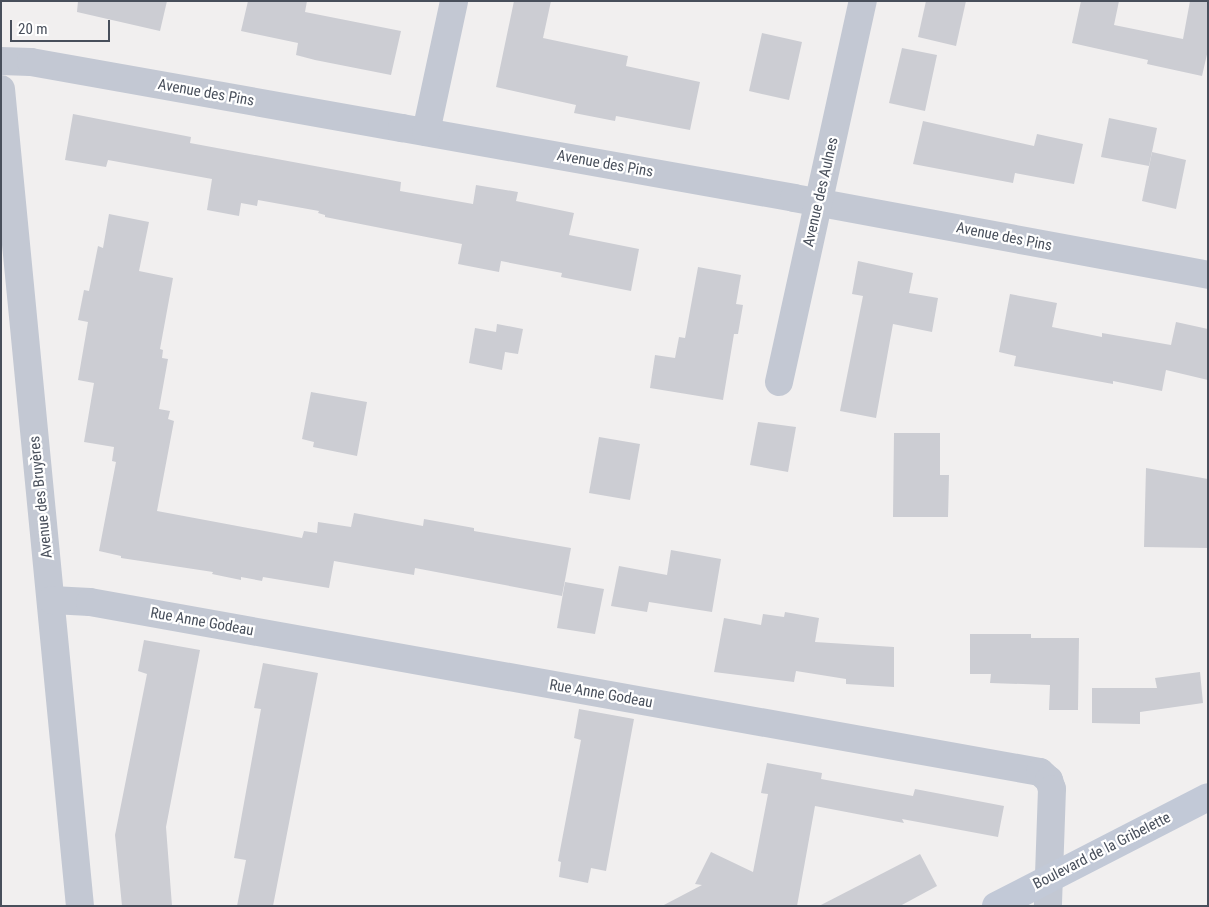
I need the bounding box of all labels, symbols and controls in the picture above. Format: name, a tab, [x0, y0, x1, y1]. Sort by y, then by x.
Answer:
scale bar	[12, 10, 112, 42]
text: 20 m	[18, 20, 48, 38]
street label: Avenue des Pins	[157, 76, 255, 110]
street label: Avenue des Aulnes	[800, 136, 842, 248]
street label: Avenue des Pins	[556, 147, 654, 181]
street label: Avenue des Pins	[955, 219, 1053, 255]
street label: Avenue des Bruyères	[26, 435, 56, 559]
street label: Rue Anne Godeau	[149, 604, 255, 640]
street label: Rue Anne Godeau	[548, 676, 654, 712]
street label: Boulevard de la Gribelette	[1030, 809, 1174, 893]

